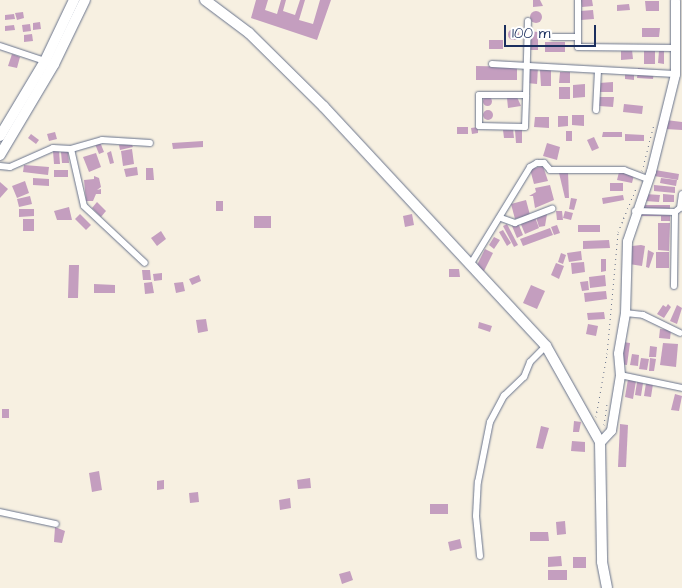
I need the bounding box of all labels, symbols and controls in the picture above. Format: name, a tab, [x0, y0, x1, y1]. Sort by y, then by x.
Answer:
scale bar	[507, 15, 600, 47]
text: 100 m	[512, 23, 551, 44]

